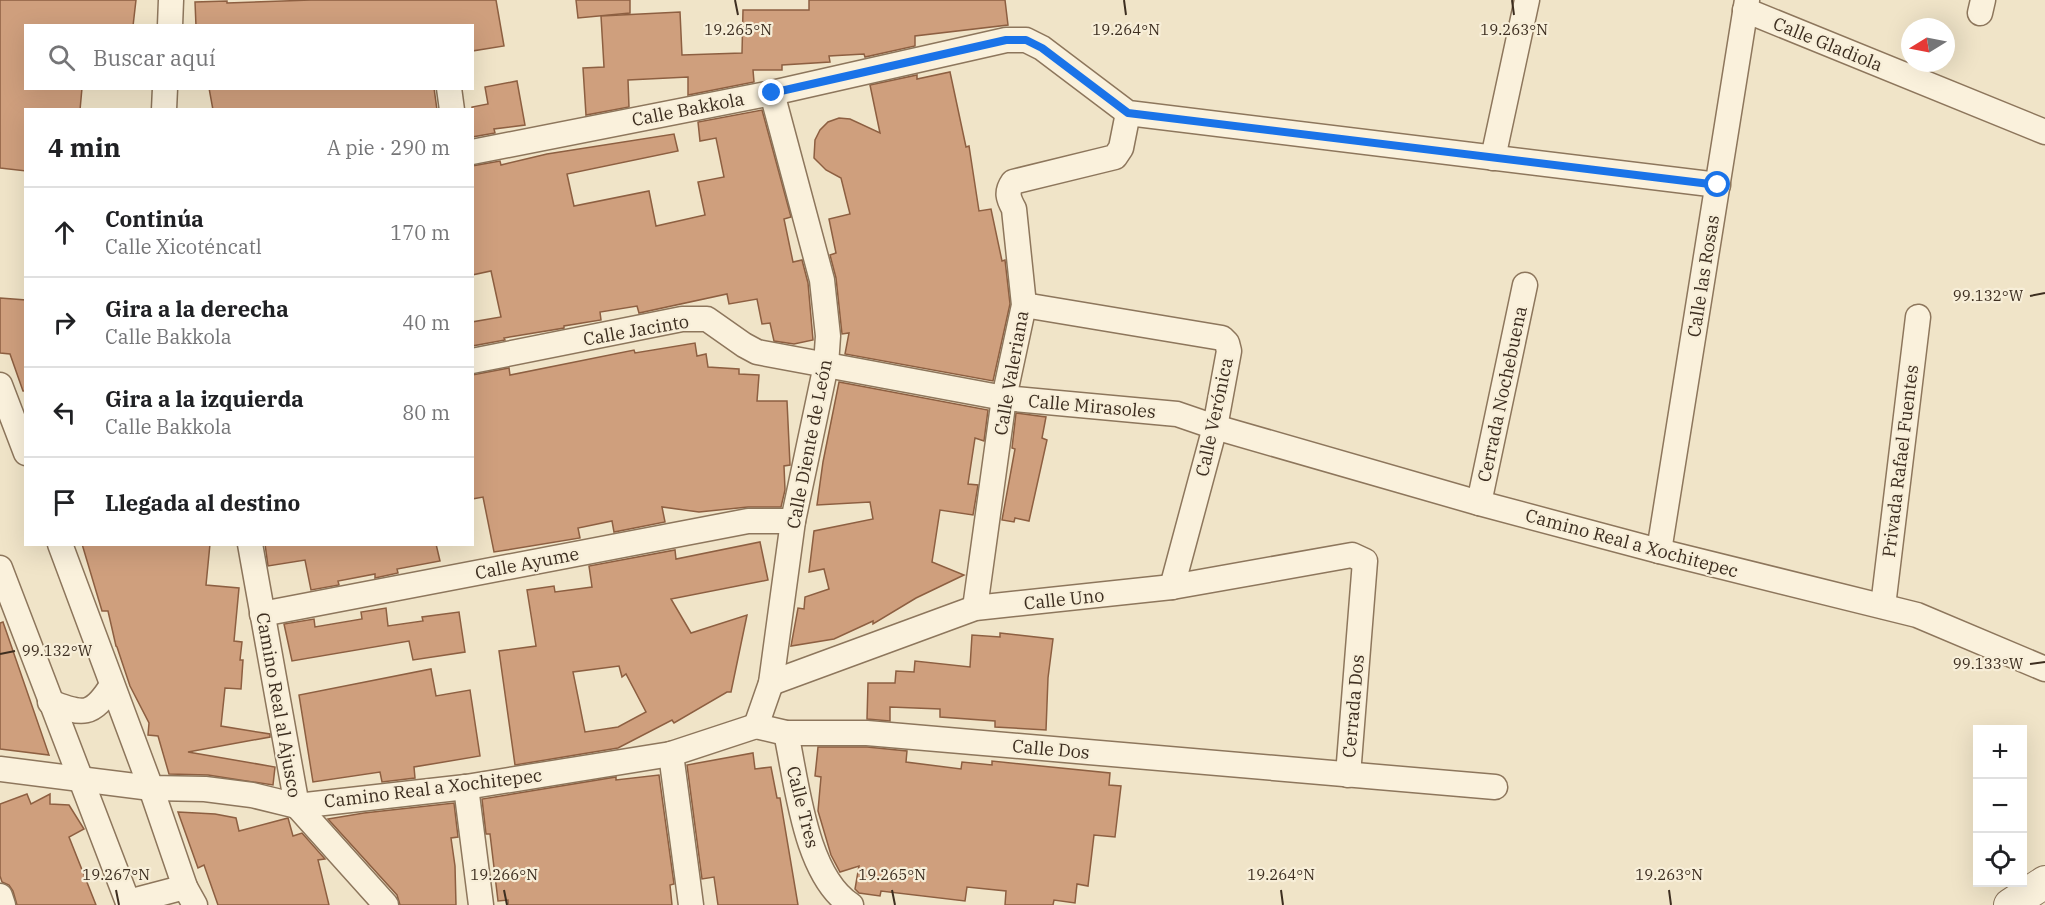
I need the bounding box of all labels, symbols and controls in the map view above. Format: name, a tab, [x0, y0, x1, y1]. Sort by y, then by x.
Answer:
street label: Calle Gladiola	[1770, 12, 1886, 76]
north arrow	[1901, 18, 1955, 72]
text: 19.265°N	[704, 20, 772, 39]
text: 19.264°N	[1092, 20, 1160, 39]
text: 19.263°N	[1480, 20, 1548, 39]
search box	[24, 24, 474, 90]
icon: search	[45, 41, 78, 74]
text: Buscar aquí	[93, 43, 216, 72]
route end	[758, 79, 784, 105]
street label: Calle Bakkola	[630, 87, 746, 131]
text: 4 min	[48, 130, 121, 164]
text: A pie · 290 m	[327, 134, 450, 161]
route start	[1704, 171, 1730, 197]
text: Continúa	[105, 204, 204, 233]
street label: Calle las Rosas	[1682, 213, 1724, 339]
icon: ahead	[48, 216, 81, 249]
text: 170 m	[390, 219, 450, 246]
text: Calle Xicoténcatl	[105, 233, 262, 260]
text: 99.132°W	[1953, 286, 2024, 305]
text: Gira a la derecha	[105, 294, 289, 323]
street label: Cerrada Nochebuena	[1472, 304, 1532, 484]
icon: right	[48, 306, 81, 339]
text: 40 m	[402, 309, 450, 336]
street label: Calle Jacinto	[581, 309, 691, 351]
street label: Calle Valeriana	[989, 309, 1033, 437]
text: Calle Bakkola	[105, 323, 232, 350]
street label: Calle Verónica	[1190, 355, 1238, 479]
street label: Calle Diente de León	[781, 357, 837, 531]
street label: Privada Rafael Fuentes	[1877, 363, 1923, 559]
text: Gira a la izquierda	[105, 384, 304, 413]
street label: Calle Mirasoles	[1027, 389, 1157, 423]
icon: left	[48, 396, 81, 429]
text: 80 m	[402, 399, 450, 426]
text: Calle Bakkola	[105, 413, 232, 440]
icon: arrive	[48, 486, 81, 519]
text: Llegada al destino	[105, 488, 300, 517]
street label: Camino Real a Xochitepec	[1523, 503, 1741, 583]
street label: Calle Ayume	[473, 542, 581, 584]
street label: Calle Uno	[1023, 583, 1105, 615]
street label: Camino Real al Ajusco	[251, 611, 307, 799]
text: 99.132°W	[22, 641, 93, 660]
street label: Cerrada Dos	[1337, 653, 1369, 759]
text: 99.133°W	[1953, 654, 2024, 673]
map controls	[1973, 725, 2027, 887]
button: +	[1973, 725, 2027, 779]
street label: Calle Dos	[1011, 734, 1091, 764]
street label: Camino Real a Xochitepec	[323, 763, 543, 813]
street label: Calle Tres	[782, 764, 824, 850]
button: −	[1973, 779, 2027, 833]
button: locate	[1973, 833, 2027, 887]
text: 19.267°N	[82, 865, 150, 884]
text: 19.266°N	[470, 865, 538, 884]
text: 19.265°N	[858, 865, 926, 884]
text: 19.264°N	[1247, 865, 1315, 884]
text: 19.263°N	[1635, 865, 1703, 884]

